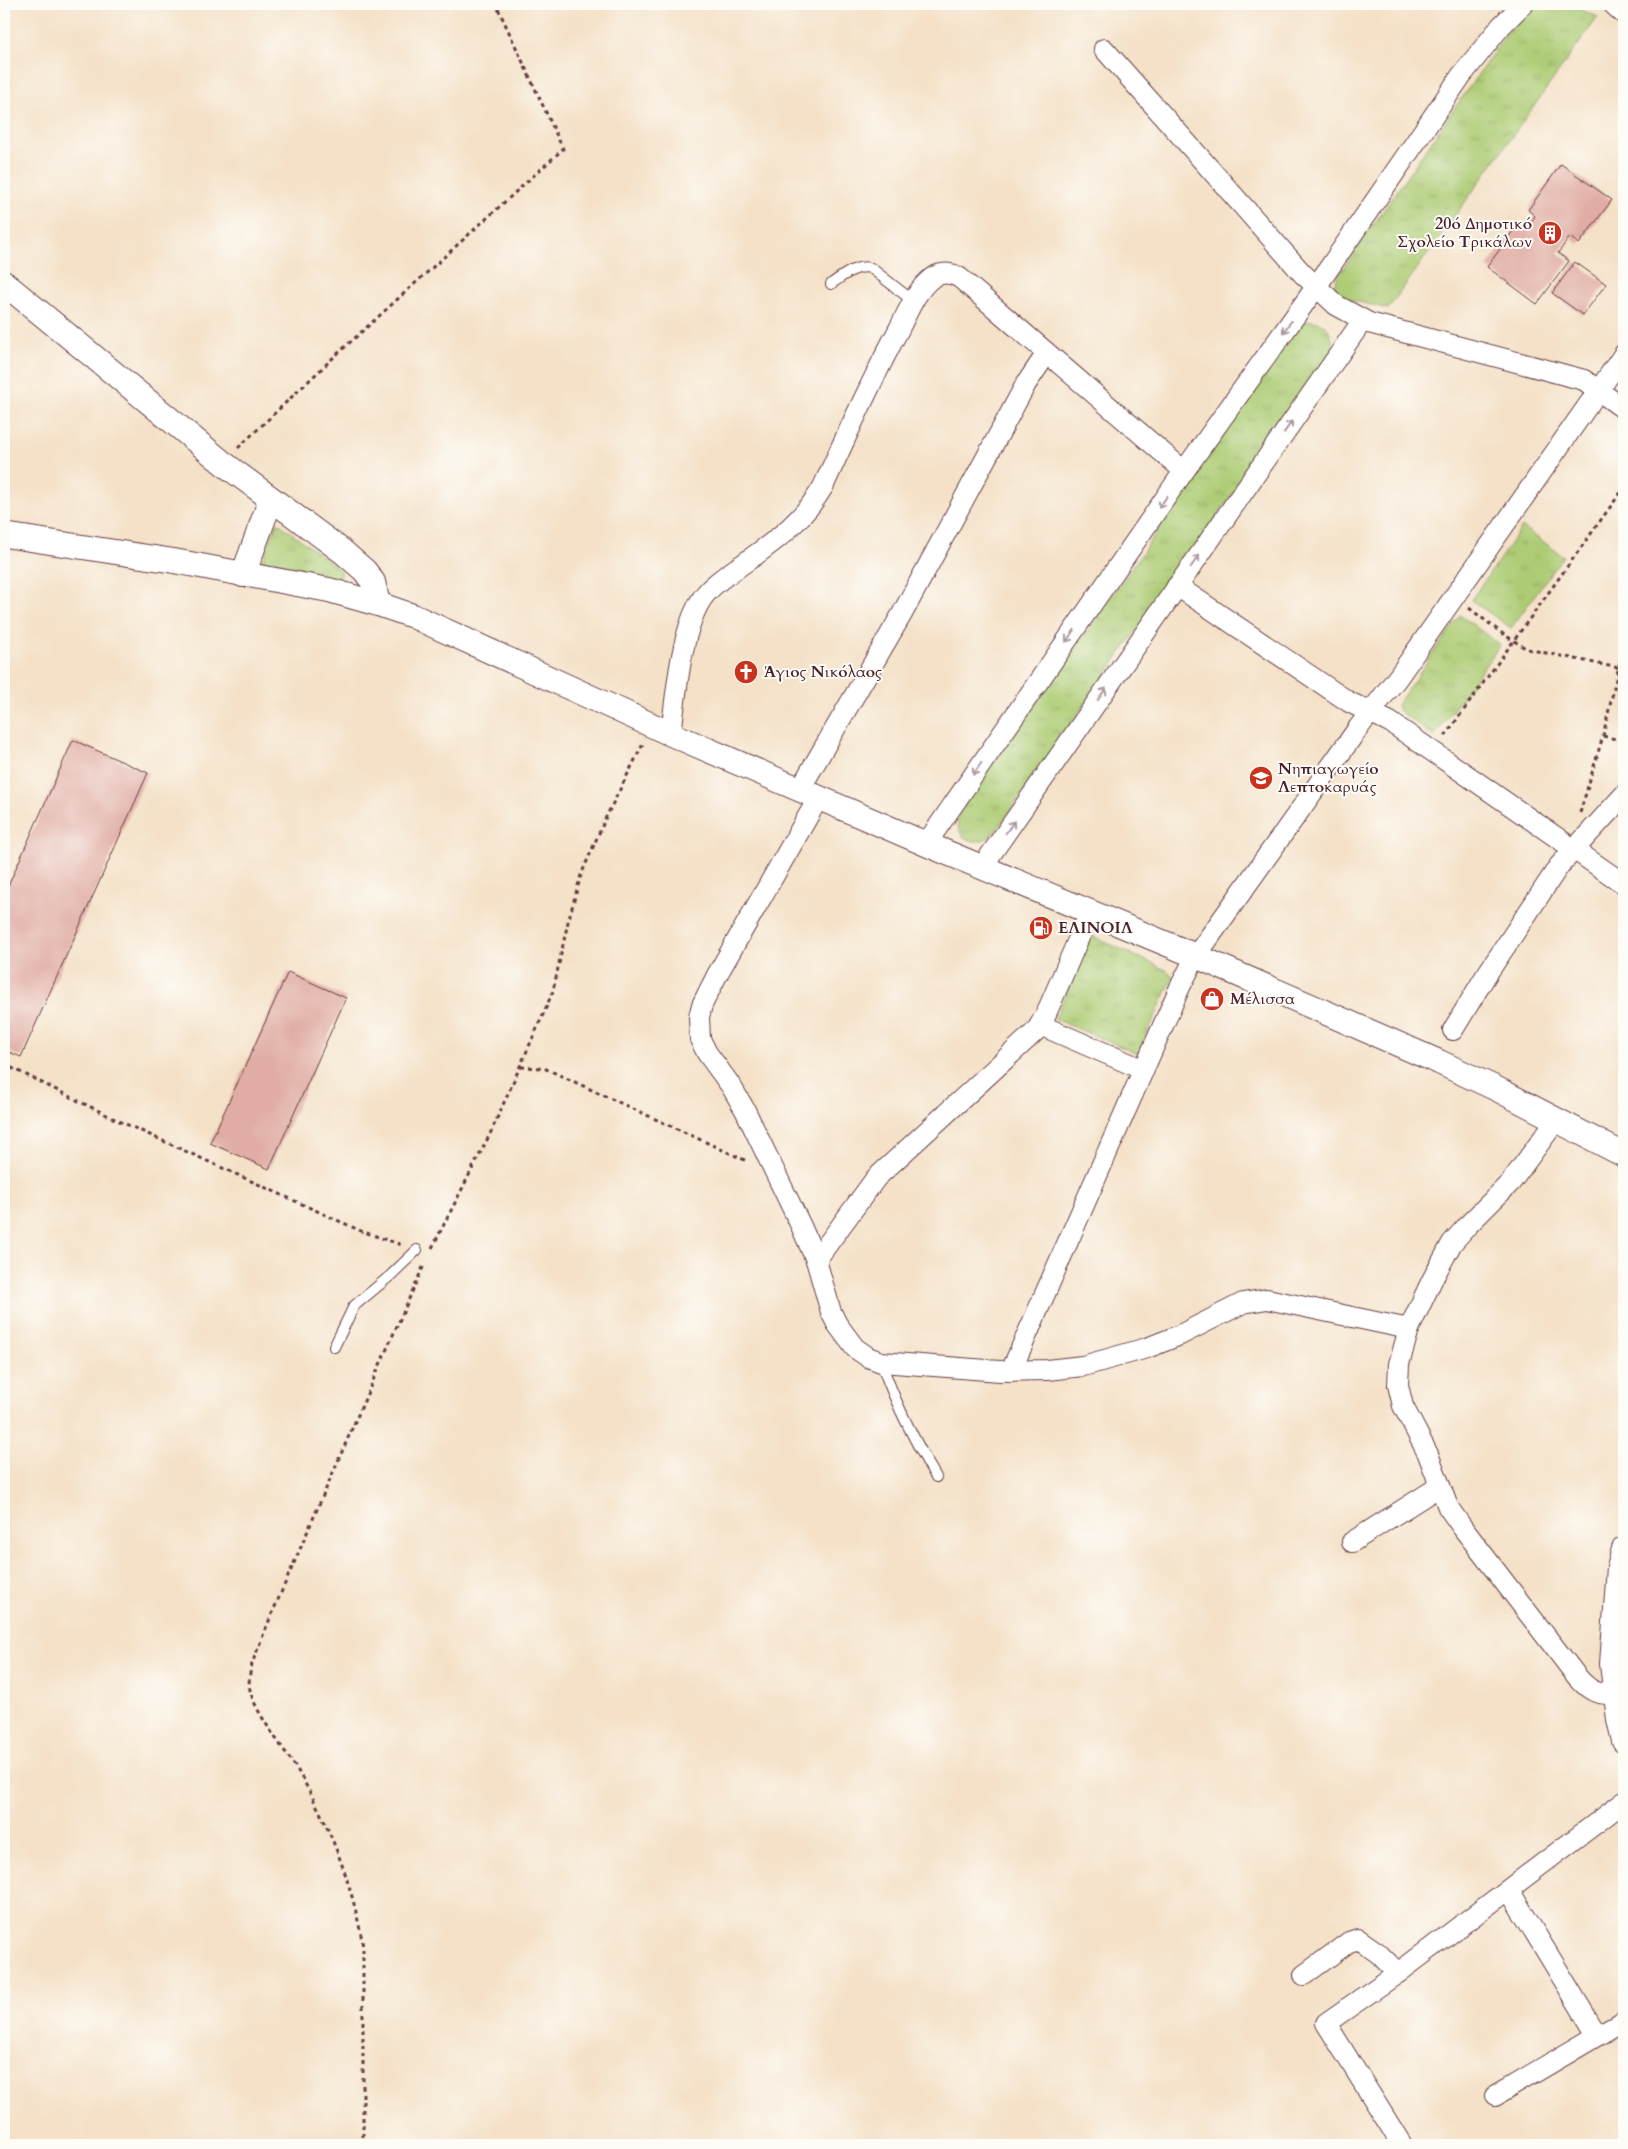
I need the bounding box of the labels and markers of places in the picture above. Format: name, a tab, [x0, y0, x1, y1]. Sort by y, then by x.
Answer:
place label: 20ό Δημοτικό Σχολείο Τρικάλων	[1397, 213, 1532, 253]
building icon: 20ό Δημοτικό Σχολείο Τρικάλων	[1537, 220, 1563, 246]
church icon: Άγιος Νικόλαος	[733, 659, 759, 685]
place label: Άγιος Νικόλαος	[763, 661, 882, 683]
place label: Νηπιαγωγείο Λεπτοκαρυάς	[1278, 758, 1379, 798]
school or university icon: Νηπιαγωγείο Λεπτοκαρυάς	[1248, 765, 1274, 791]
fuel station icon: ΕΛΙΝΟΙΛ	[1028, 915, 1054, 941]
place label: ΕΛΙΝΟΙΛ	[1058, 917, 1133, 939]
shop icon: Μέλισσα	[1199, 986, 1225, 1012]
place label: Μέλισσα	[1230, 988, 1295, 1010]

